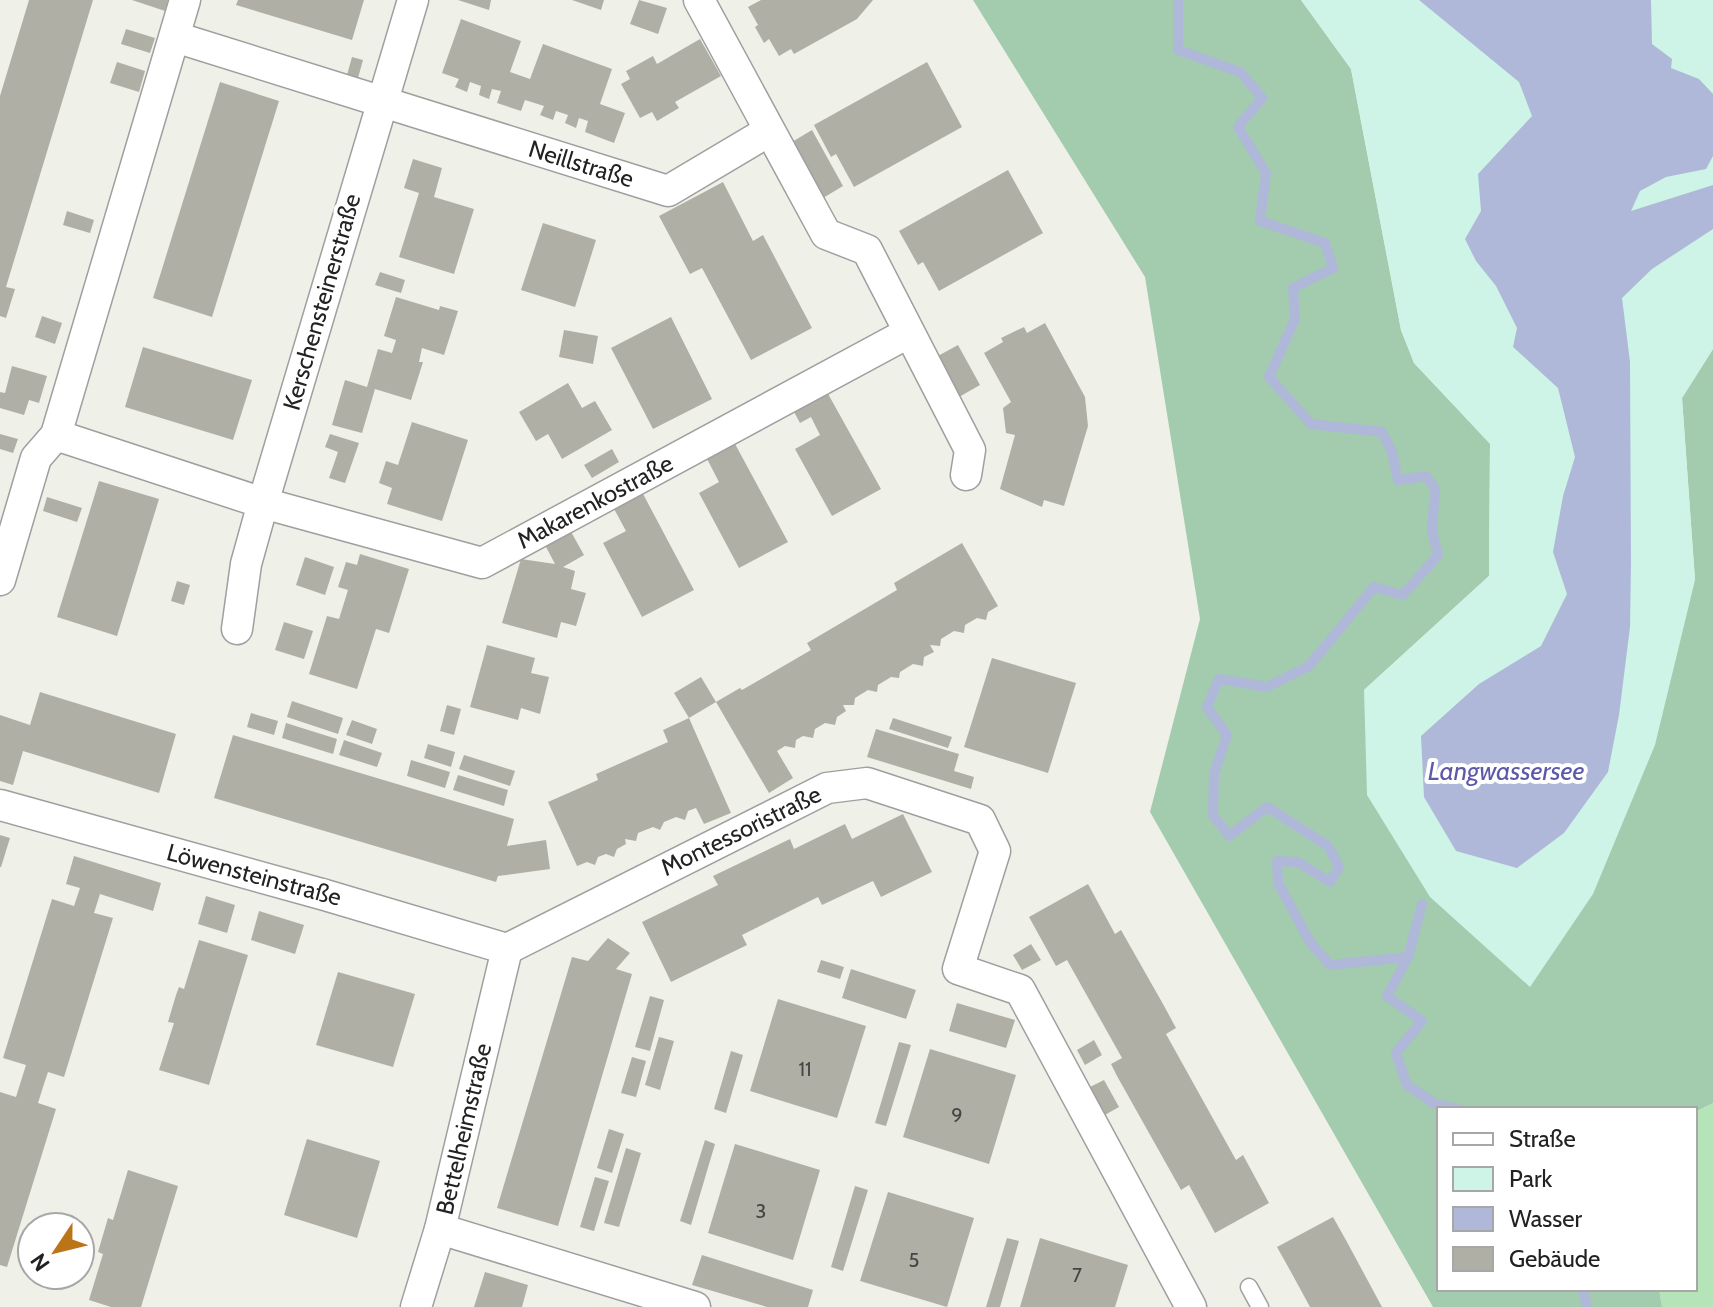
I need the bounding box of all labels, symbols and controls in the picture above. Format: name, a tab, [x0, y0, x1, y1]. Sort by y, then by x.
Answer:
street label: Neillstraße	[525, 134, 637, 193]
street label: Kerschensteinerstraße	[277, 190, 366, 413]
street label: Makarenkostraße	[512, 448, 678, 555]
water label: Langwassersee	[1428, 755, 1584, 787]
street label: Montessoristraße	[656, 779, 826, 882]
street label: Löwensteinstraße	[164, 837, 345, 912]
street label: Bettelheimstraße	[430, 1040, 497, 1217]
house number: 11	[798, 1057, 812, 1081]
house number: 9	[951, 1103, 963, 1127]
legend	[1437, 1107, 1697, 1291]
text: Straße	[1509, 1124, 1576, 1153]
text: Park	[1509, 1164, 1552, 1193]
house number: 3	[756, 1199, 766, 1223]
text: Wasser	[1509, 1204, 1582, 1233]
north arrow	[16, 1211, 96, 1291]
text: Gebäude	[1509, 1244, 1600, 1273]
text: N	[25, 1248, 56, 1276]
house number: 5	[909, 1248, 919, 1272]
house number: 7	[1072, 1263, 1082, 1287]

